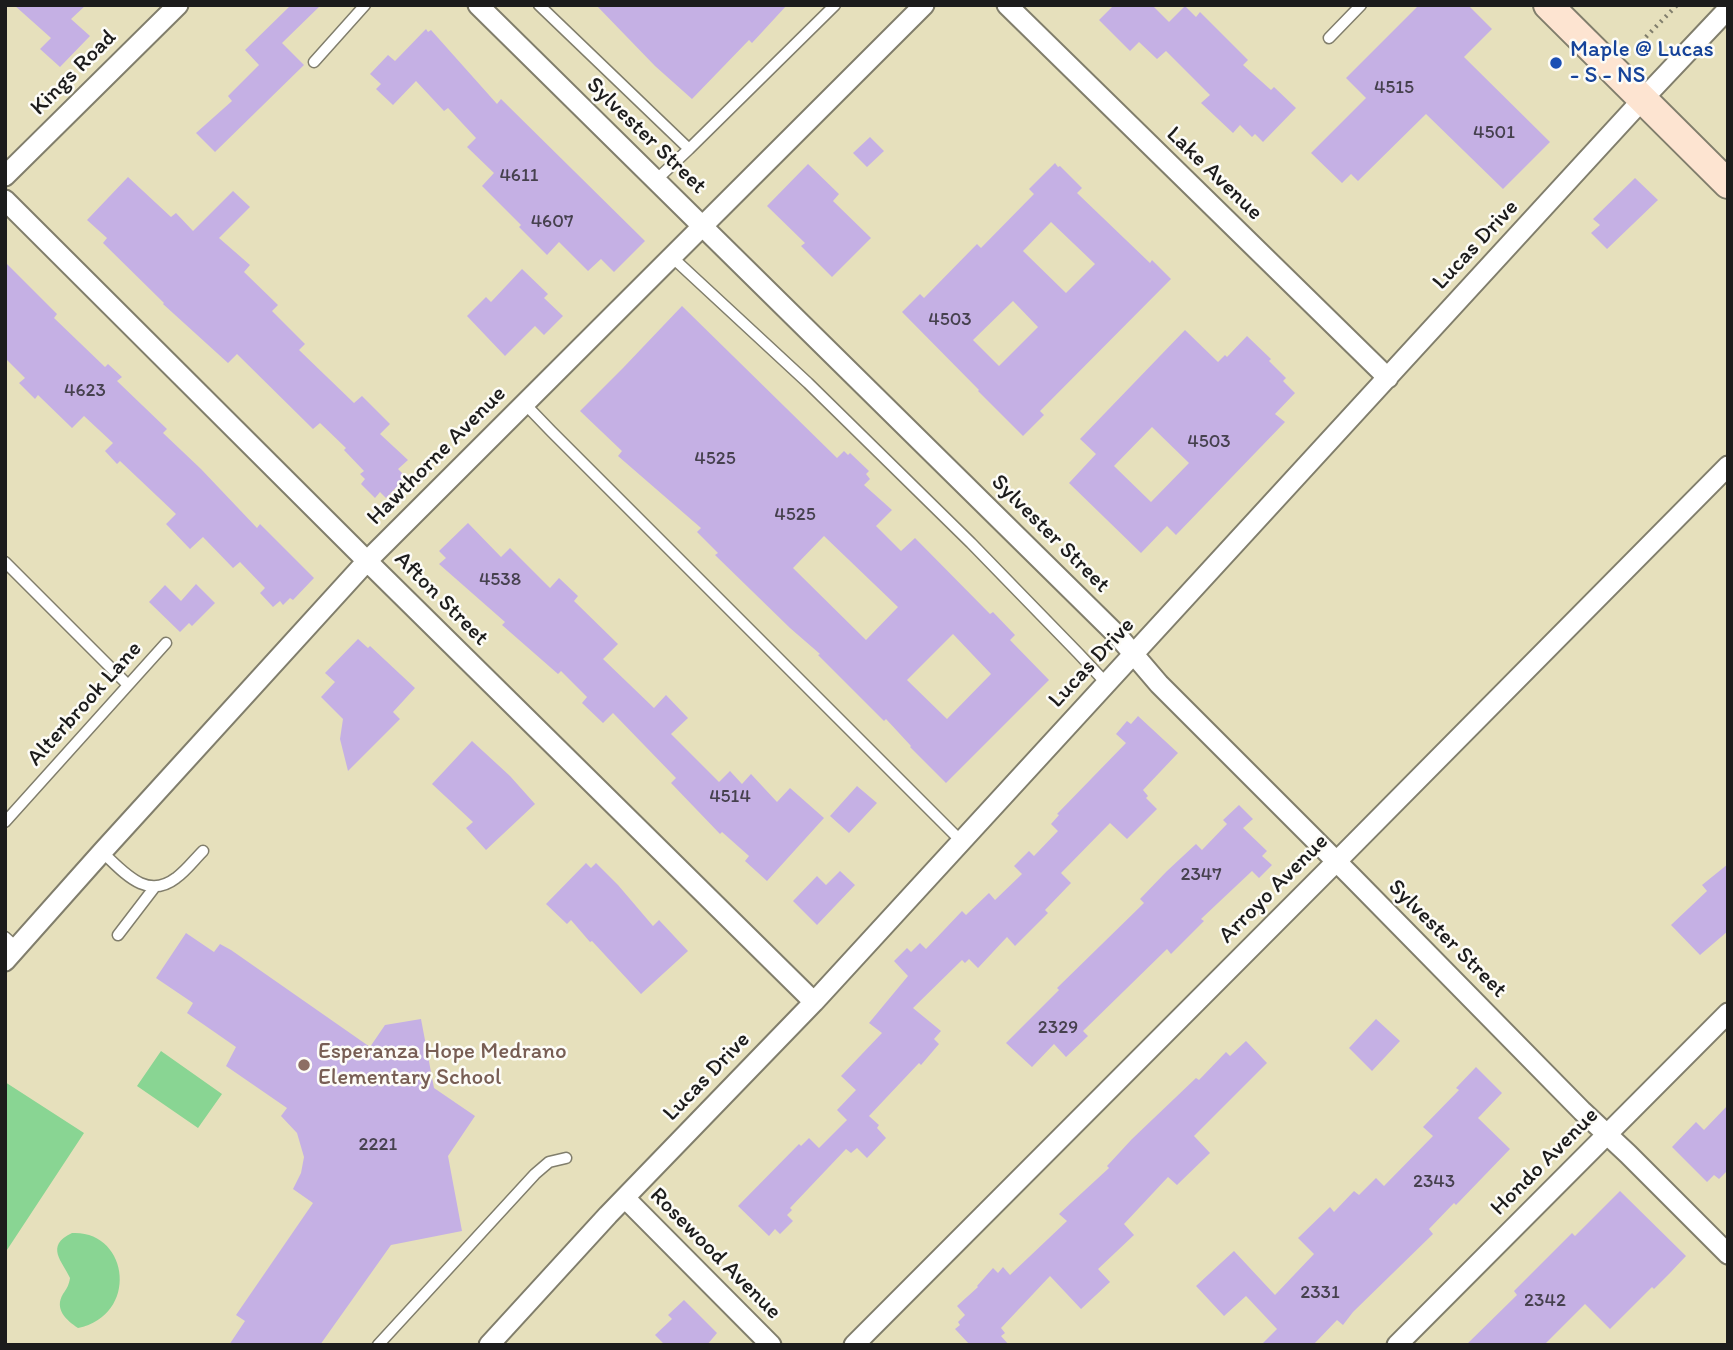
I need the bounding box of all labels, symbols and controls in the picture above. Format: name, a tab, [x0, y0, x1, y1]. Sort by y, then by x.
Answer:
street label: Kings Road	[25, 24, 123, 122]
place label: Maple @ Lucas - S - NS	[1570, 36, 1714, 90]
marker: Maple @ Lucas - S - NS	[1548, 55, 1564, 71]
street label: Sylvester Street	[580, 72, 712, 200]
house number: 4515	[1374, 77, 1414, 99]
street label: Lake Avenue	[1160, 121, 1268, 227]
house number: 4501	[1473, 122, 1515, 144]
house number: 4611	[499, 165, 539, 187]
street label: Lucas Drive	[1427, 194, 1525, 296]
house number: 4607	[531, 211, 573, 233]
house number: 4503	[928, 309, 972, 331]
house number: 4623	[64, 380, 106, 402]
street label: Hawthorne Avenue	[362, 381, 512, 531]
house number: 4503	[1187, 431, 1231, 453]
house number: 4525	[694, 448, 736, 470]
street label: Sylvester Street	[985, 469, 1115, 599]
house number: 4525	[774, 504, 816, 526]
street label: Afton Street	[388, 546, 494, 652]
house number: 4538	[479, 569, 521, 591]
street label: Lucas Drive	[1043, 612, 1141, 714]
street label: Alterbrook Lane	[22, 636, 148, 772]
house number: 4514	[709, 786, 751, 808]
street label: Arroyo Avenue	[1213, 828, 1335, 950]
house number: 2347	[1180, 864, 1222, 886]
street label: Sylvester Street	[1382, 874, 1512, 1004]
house number: 2329	[1038, 1017, 1078, 1039]
street label: Lucas Drive	[658, 1027, 756, 1127]
place label: Esperanza Hope Medrano Elementary School	[318, 1038, 567, 1092]
marker: Esperanza Hope Medrano Elementary School	[296, 1057, 312, 1073]
street label: Hondo Avenue	[1485, 1102, 1605, 1222]
house number: 2221	[359, 1134, 397, 1156]
house number: 2343	[1413, 1171, 1455, 1193]
street label: Rosewood Avenue	[643, 1182, 787, 1326]
house number: 2331	[1300, 1282, 1340, 1304]
house number: 2342	[1524, 1290, 1566, 1312]

